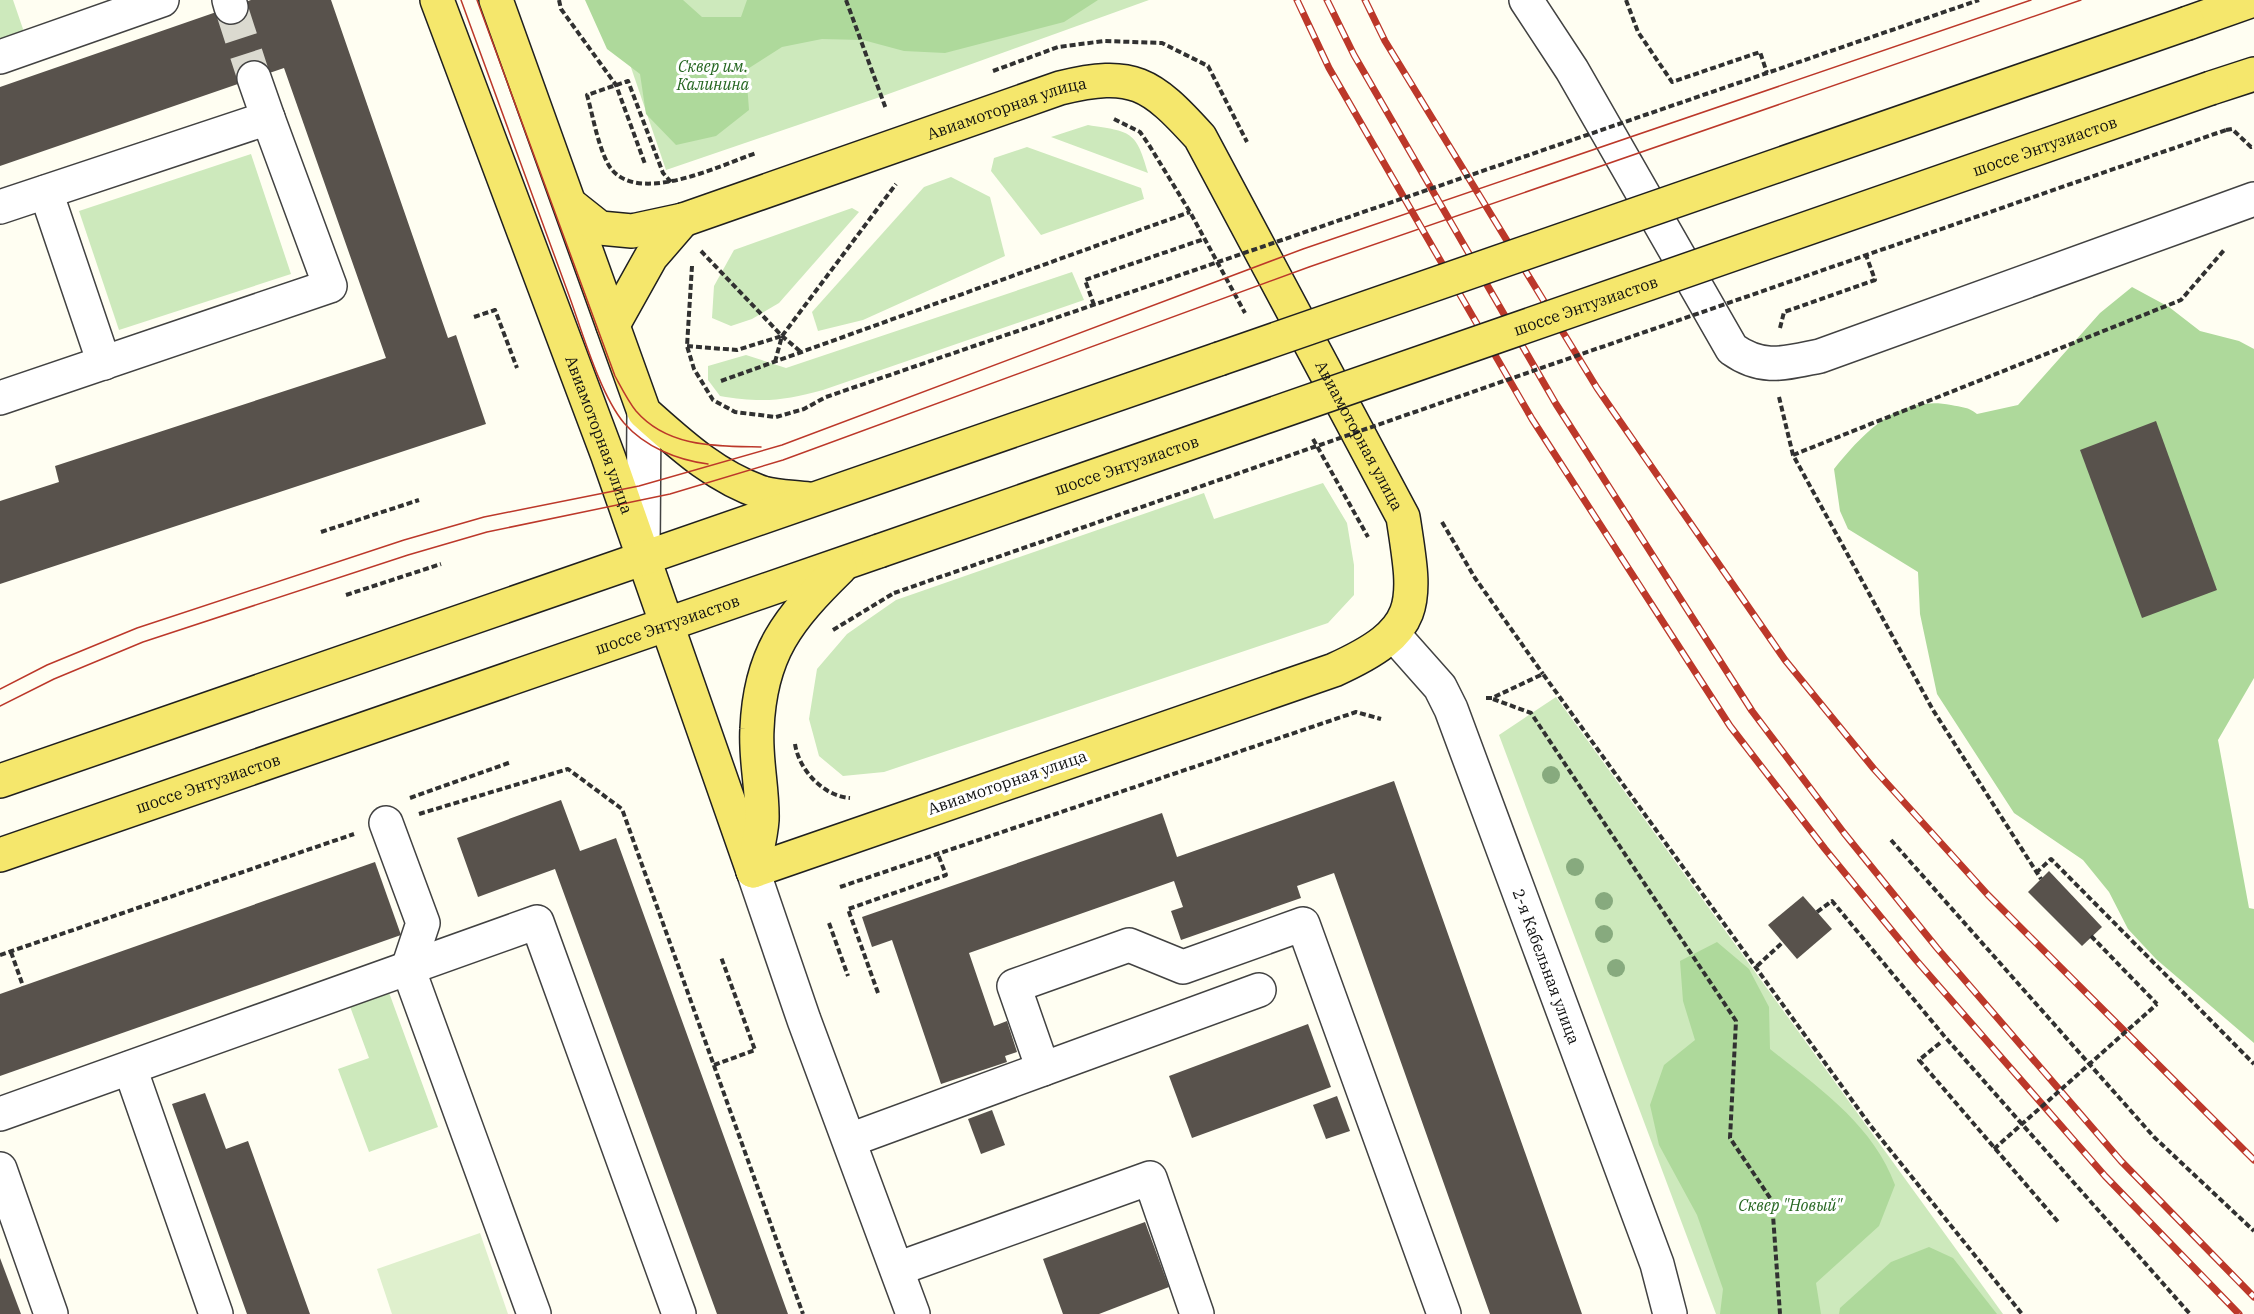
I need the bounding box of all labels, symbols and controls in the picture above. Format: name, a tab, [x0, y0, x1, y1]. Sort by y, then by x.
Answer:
park label: Сквер им. Калинина	[676, 56, 750, 94]
street label: Авиамоторная улица	[924, 73, 1088, 144]
street label: шоссе Энтузиастов	[1970, 112, 2119, 180]
street label: шоссе Энтузиастов	[1511, 271, 1660, 340]
street label: Авиамоторная улица	[561, 353, 638, 517]
street label: Авиамоторная улица	[1311, 357, 1408, 514]
street label: шоссе Энтузиастов	[1052, 431, 1201, 499]
street label: шоссе Энтузиастов	[592, 590, 742, 658]
street label: Авиамоторная улица	[925, 745, 1090, 819]
street label: шоссе Энтузиастов	[133, 749, 283, 817]
street label: 2-я Кабельная улица	[1509, 886, 1585, 1047]
park label: Сквер "Новый"	[1738, 1195, 1844, 1215]

